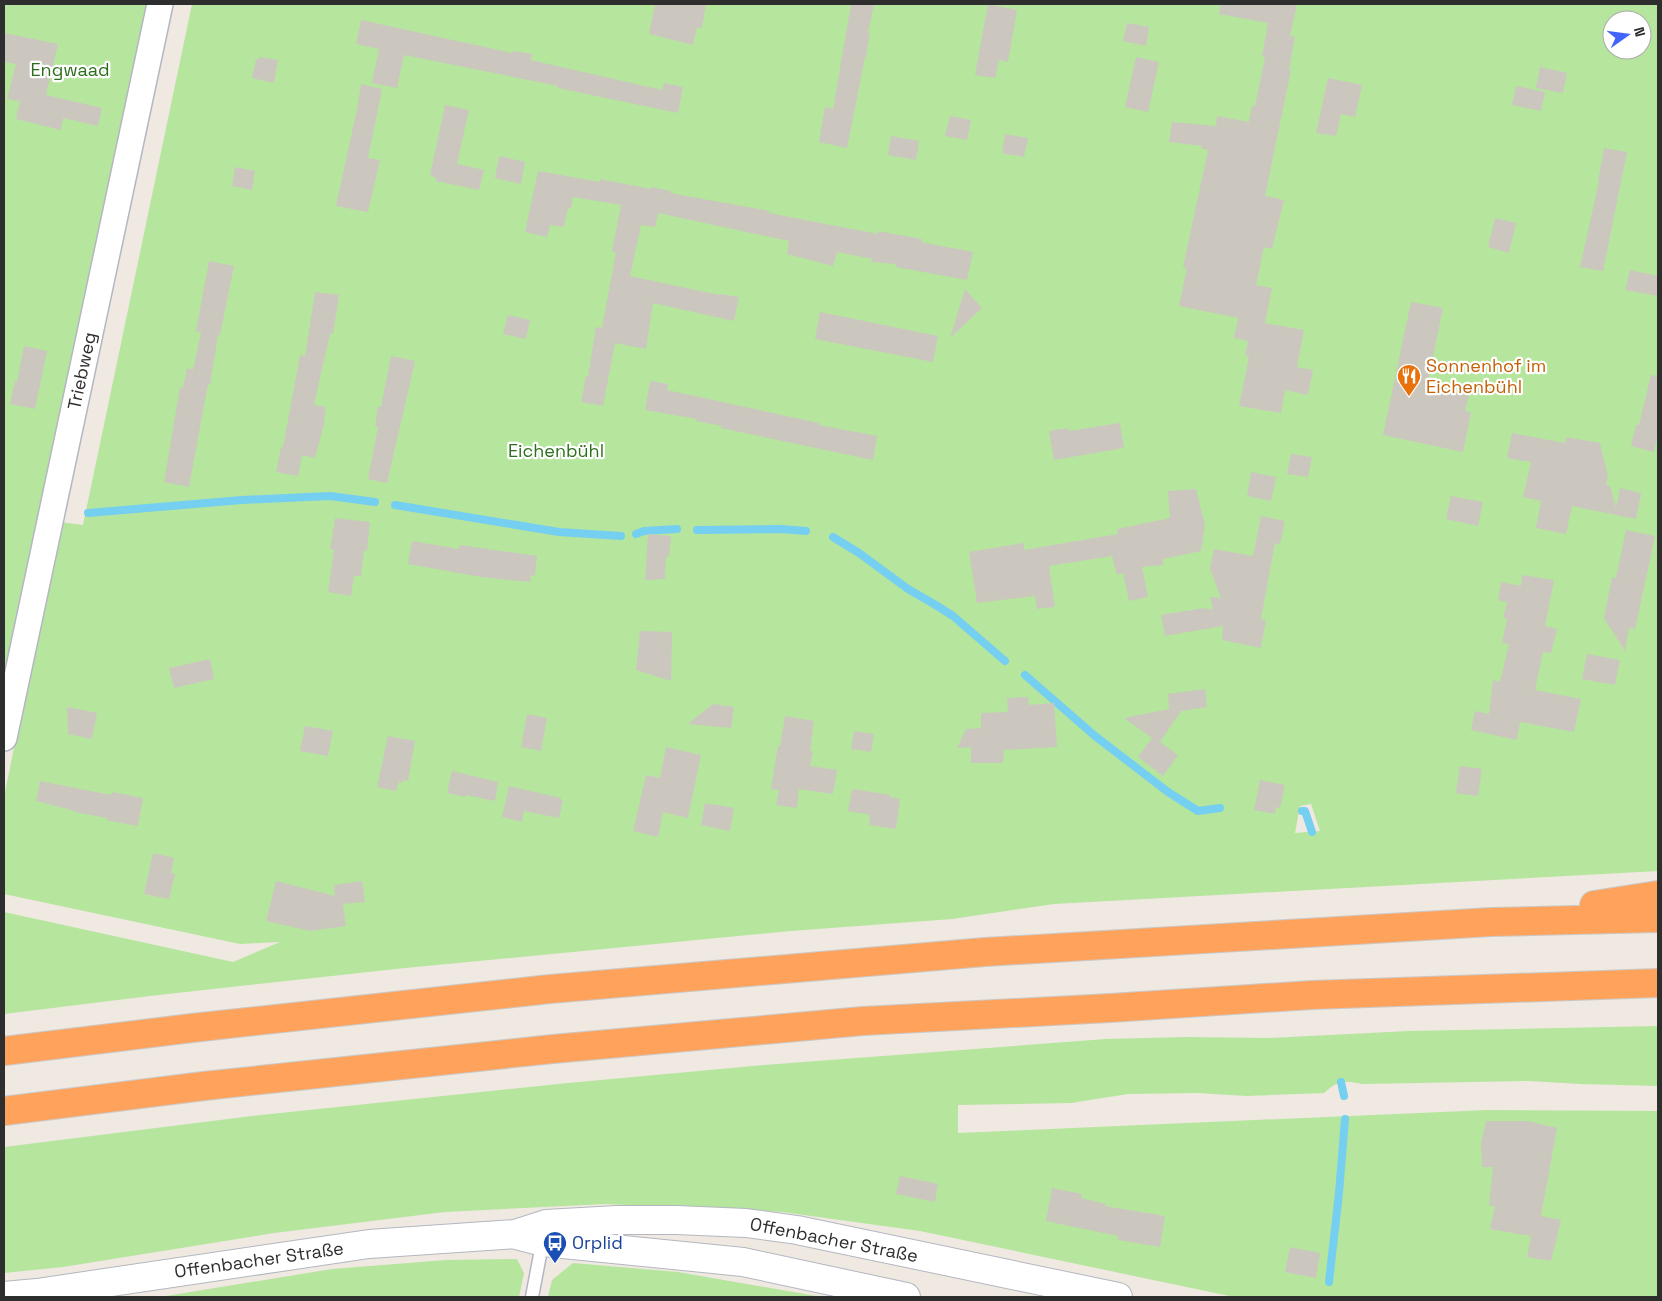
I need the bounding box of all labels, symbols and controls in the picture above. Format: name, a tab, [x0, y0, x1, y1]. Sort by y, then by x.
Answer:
north arrow	[1602, 10, 1652, 60]
text: N	[1630, 25, 1649, 39]
park label: Engwaad	[30, 58, 110, 81]
street label: Triebweg	[62, 330, 101, 412]
place label: Sonnenhof im Eichenbühl	[1426, 354, 1546, 398]
restaurant icon: Sonnenhof im Eichenbühl	[1396, 363, 1422, 397]
park label: Eichenbühl	[508, 439, 604, 462]
street label: Offenbacher Straße	[748, 1212, 920, 1267]
bus stop icon: Orplid	[542, 1230, 568, 1264]
place label: Orplid	[572, 1231, 623, 1254]
street label: Offenbacher Straße	[173, 1236, 345, 1283]

